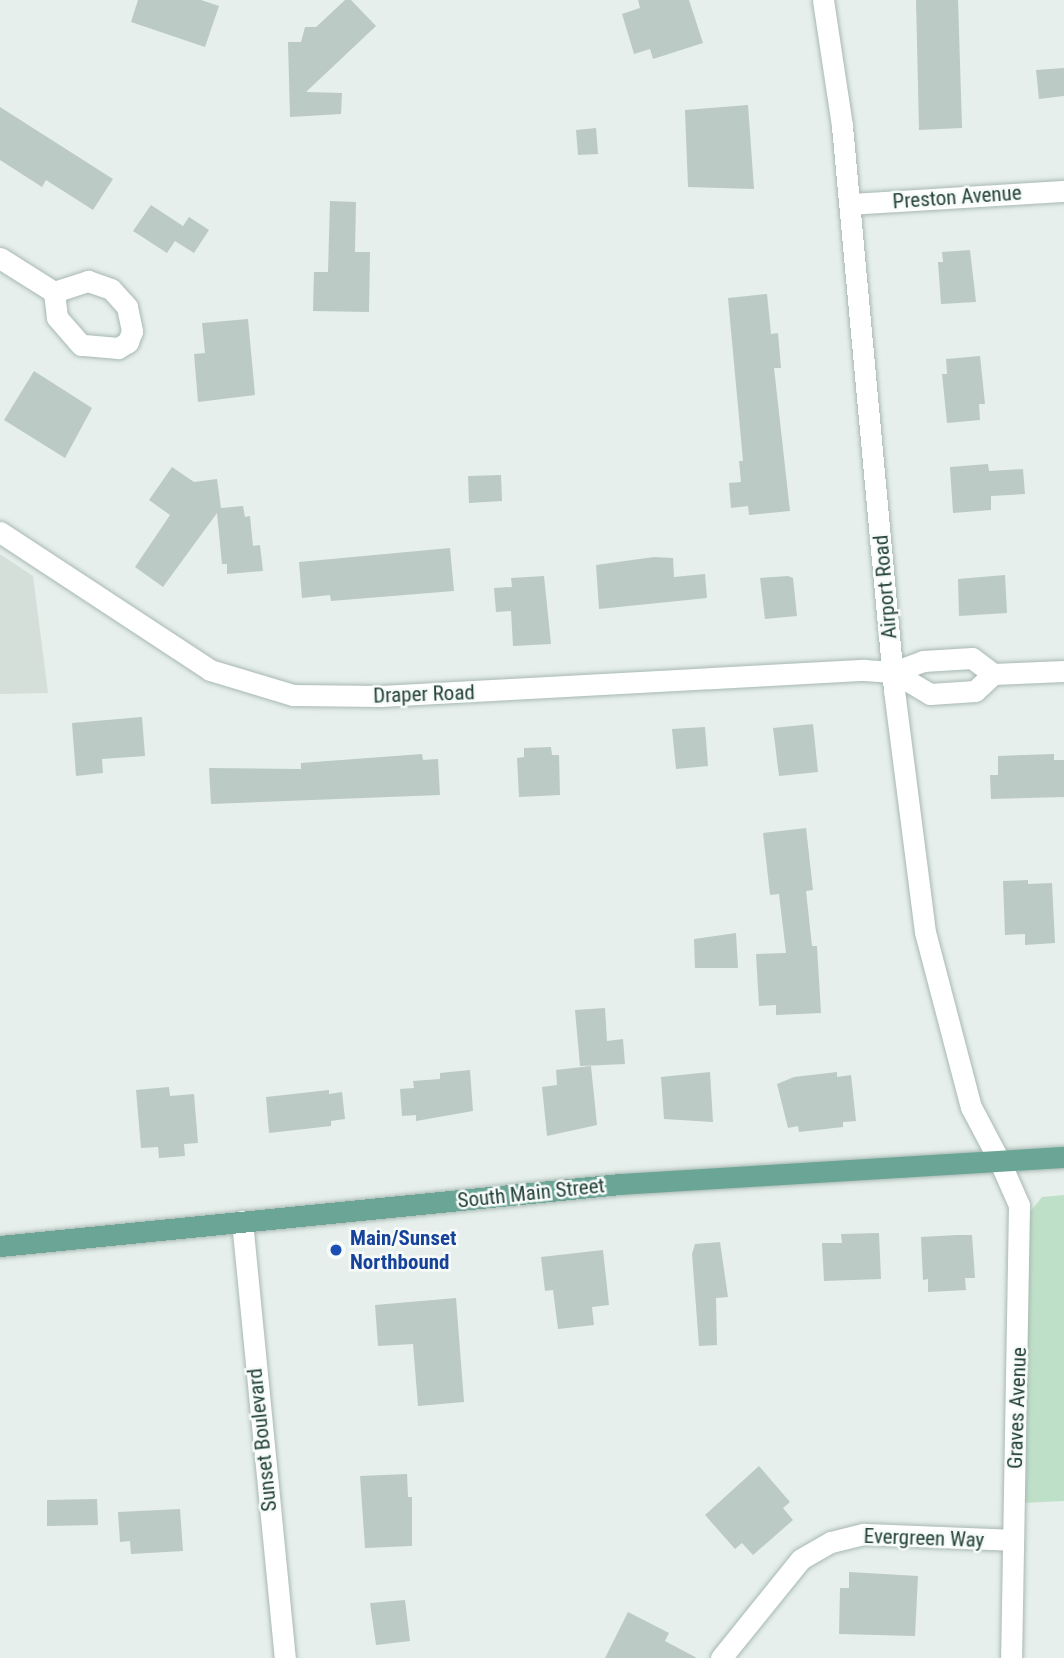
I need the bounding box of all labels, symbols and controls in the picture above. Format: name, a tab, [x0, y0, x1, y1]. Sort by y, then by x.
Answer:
street label: Preston Avenue	[892, 180, 1022, 214]
street label: Airport Road	[868, 534, 902, 640]
street label: Draper Road	[373, 680, 475, 708]
street label: South Main Street	[456, 1173, 606, 1213]
place label: Main/Sunset Northbound	[350, 1225, 456, 1275]
marker: Main/Sunset Northbound	[328, 1242, 344, 1258]
street label: Graves Avenue	[1002, 1347, 1032, 1469]
street label: Sunset Boulevard	[242, 1367, 282, 1513]
street label: Evergreen Way	[863, 1523, 985, 1553]

